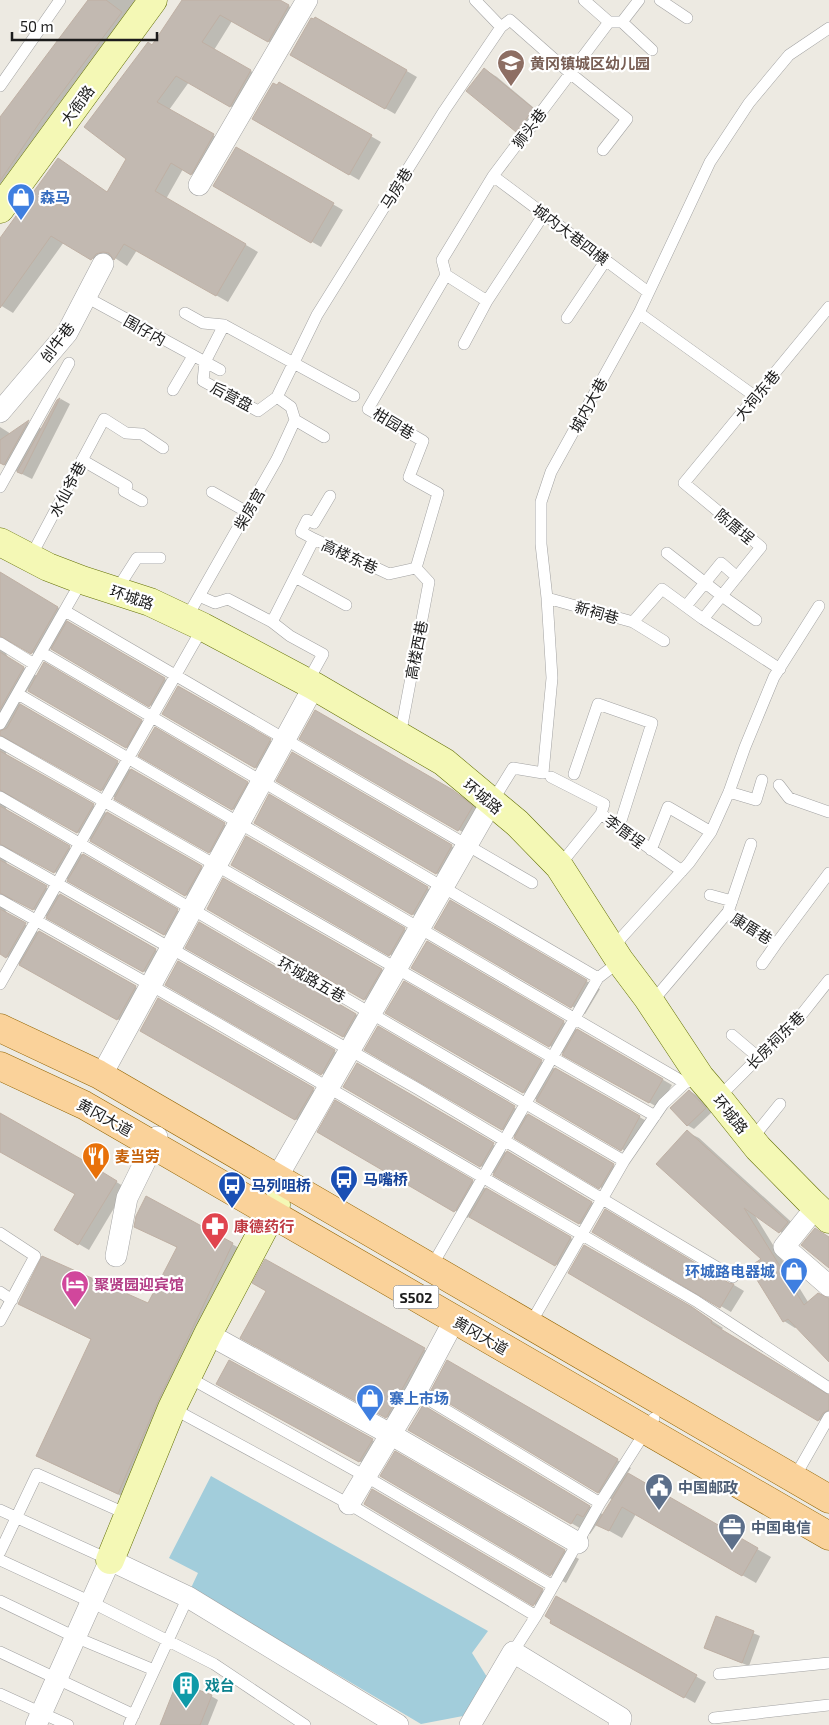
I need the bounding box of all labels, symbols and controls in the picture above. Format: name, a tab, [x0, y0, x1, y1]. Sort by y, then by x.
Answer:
scale bar	[12, 10, 158, 42]
text: 50 m	[20, 17, 54, 35]
school or university icon: 黄冈镇城区幼儿园	[496, 48, 526, 87]
place label: 黄冈镇城区幼儿园	[530, 54, 650, 72]
street label: 大衙路	[56, 82, 98, 128]
street label: 狮头巷	[508, 105, 550, 151]
street label: 马房巷	[376, 164, 416, 212]
shop icon: 森马	[6, 182, 36, 221]
place label: 森马	[40, 188, 70, 206]
street label: 城内大巷四横	[530, 200, 612, 268]
street label: 围仔内	[121, 311, 169, 349]
street label: 刣牛巷	[36, 319, 78, 365]
street label: 大祠东巷	[731, 366, 783, 424]
street label: 城内大巷	[566, 374, 610, 436]
street label: 后营盘	[208, 377, 256, 415]
street label: 柑园巷	[370, 404, 418, 442]
street label: 水仙爷巷	[45, 458, 89, 520]
street label: 柴房宫	[230, 485, 268, 533]
street label: 陈厝埕	[712, 505, 758, 547]
street label: 高楼东巷	[319, 535, 381, 577]
street label: 环城路	[108, 581, 156, 613]
street label: 新祠巷	[573, 597, 621, 627]
street label: 高楼西巷	[401, 619, 431, 681]
street label: 环城路	[460, 775, 506, 817]
street label: 李厝埕	[602, 810, 648, 852]
street label: 康厝巷	[728, 908, 776, 948]
street label: 环城路五巷	[275, 952, 349, 1006]
street label: 长房祠东巷	[742, 1007, 808, 1073]
street label: 环城路	[710, 1091, 752, 1137]
street label: 黄冈大道	[74, 1095, 136, 1139]
restaurant icon: 麦当劳	[81, 1141, 111, 1180]
place label: 麦当劳	[115, 1147, 160, 1165]
bus stop icon: 马嘴桥	[329, 1164, 359, 1203]
bus stop icon: 马列咀桥	[217, 1170, 247, 1209]
place label: 马嘴桥	[363, 1170, 408, 1188]
place label: 马列咀桥	[251, 1176, 311, 1194]
pharmacy icon: 康德药行	[200, 1211, 230, 1250]
place label: 康德药行	[234, 1217, 294, 1235]
shop icon: 环城路电器城	[779, 1256, 809, 1295]
place label: 环城路电器城	[685, 1262, 775, 1280]
hotel icon: 聚贤园迎宾馆	[60, 1269, 90, 1308]
place label: 聚贤园迎宾馆	[94, 1275, 184, 1293]
road number: S502	[394, 1285, 438, 1308]
street label: 黄冈大道	[451, 1312, 511, 1358]
shop icon: 寨上市场	[355, 1383, 385, 1422]
place label: 寨上市场	[389, 1389, 449, 1407]
public building icon: 中国邮政	[644, 1472, 674, 1511]
place label: 中国邮政	[678, 1478, 738, 1496]
office icon: 中国电信	[717, 1512, 747, 1551]
place label: 中国电信	[751, 1518, 811, 1536]
building icon: 戏台	[171, 1670, 201, 1709]
place label: 戏台	[205, 1676, 235, 1694]

